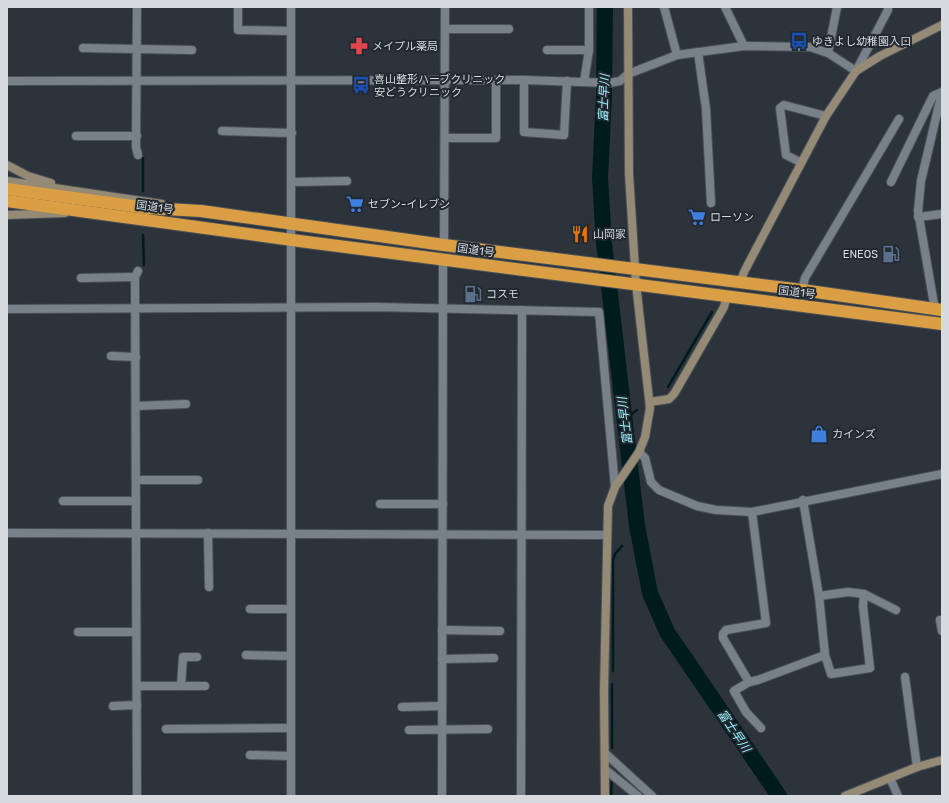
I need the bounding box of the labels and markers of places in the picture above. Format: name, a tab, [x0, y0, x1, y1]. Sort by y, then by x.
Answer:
bus stop icon: ゆきよし幼稚園入口	[789, 31, 809, 51]
place label: ゆきよし幼稚園入口	[812, 35, 911, 48]
pharmacy icon: メイプル薬局	[349, 36, 369, 56]
place label: メイプル薬局	[372, 40, 438, 53]
place label: 喜山整形ハーブクリニック 安どうクリニック	[374, 73, 505, 99]
bus stop icon: 喜山整形ハーブクリニック 安どうクリニック	[351, 75, 371, 95]
supermarket icon: セブン-イレブン	[345, 194, 365, 214]
place label: セブン-イレブン	[368, 198, 450, 211]
supermarket icon: ローソン	[687, 207, 707, 227]
place label: ローソン	[710, 211, 754, 224]
restaurant icon: 山岡家	[570, 224, 590, 244]
place label: 山岡家	[593, 228, 626, 241]
fuel station icon: ENEOS	[881, 244, 901, 264]
place label: ENEOS	[843, 248, 878, 261]
fuel station icon: コスモ	[463, 284, 483, 304]
place label: コスモ	[486, 288, 519, 301]
shop icon: カインズ	[809, 424, 829, 444]
place label: カインズ	[832, 428, 876, 441]

